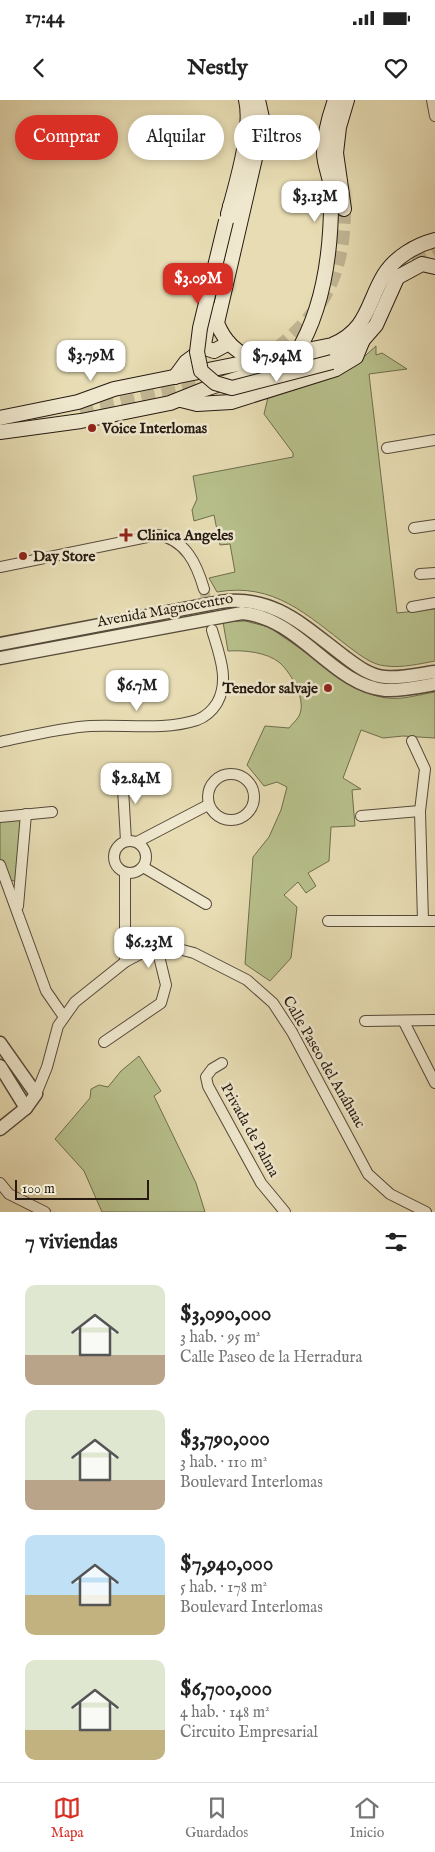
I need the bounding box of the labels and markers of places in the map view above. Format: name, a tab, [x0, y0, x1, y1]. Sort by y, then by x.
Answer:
pin: $3.13M	[274, 180, 356, 223]
pin: $3.09M	[157, 262, 239, 305]
pin: $3.79M	[50, 340, 132, 382]
pin: $7.94M	[236, 340, 318, 383]
place label: Voice Interlomas	[101, 419, 208, 438]
marker: Voice Interlomas	[86, 422, 98, 434]
place label: Clinica Angeles	[137, 526, 234, 545]
marker: Clinica Angeles	[119, 528, 133, 542]
place label: Day Store	[33, 547, 95, 566]
marker: Day Store	[17, 550, 29, 562]
pin: $6.7M	[102, 670, 172, 712]
place label: Tenedor salvaje	[222, 679, 318, 698]
marker: Tenedor salvaje	[322, 682, 334, 694]
pin: $2.84M	[95, 762, 177, 805]
pin: $6.23M	[108, 926, 190, 969]

